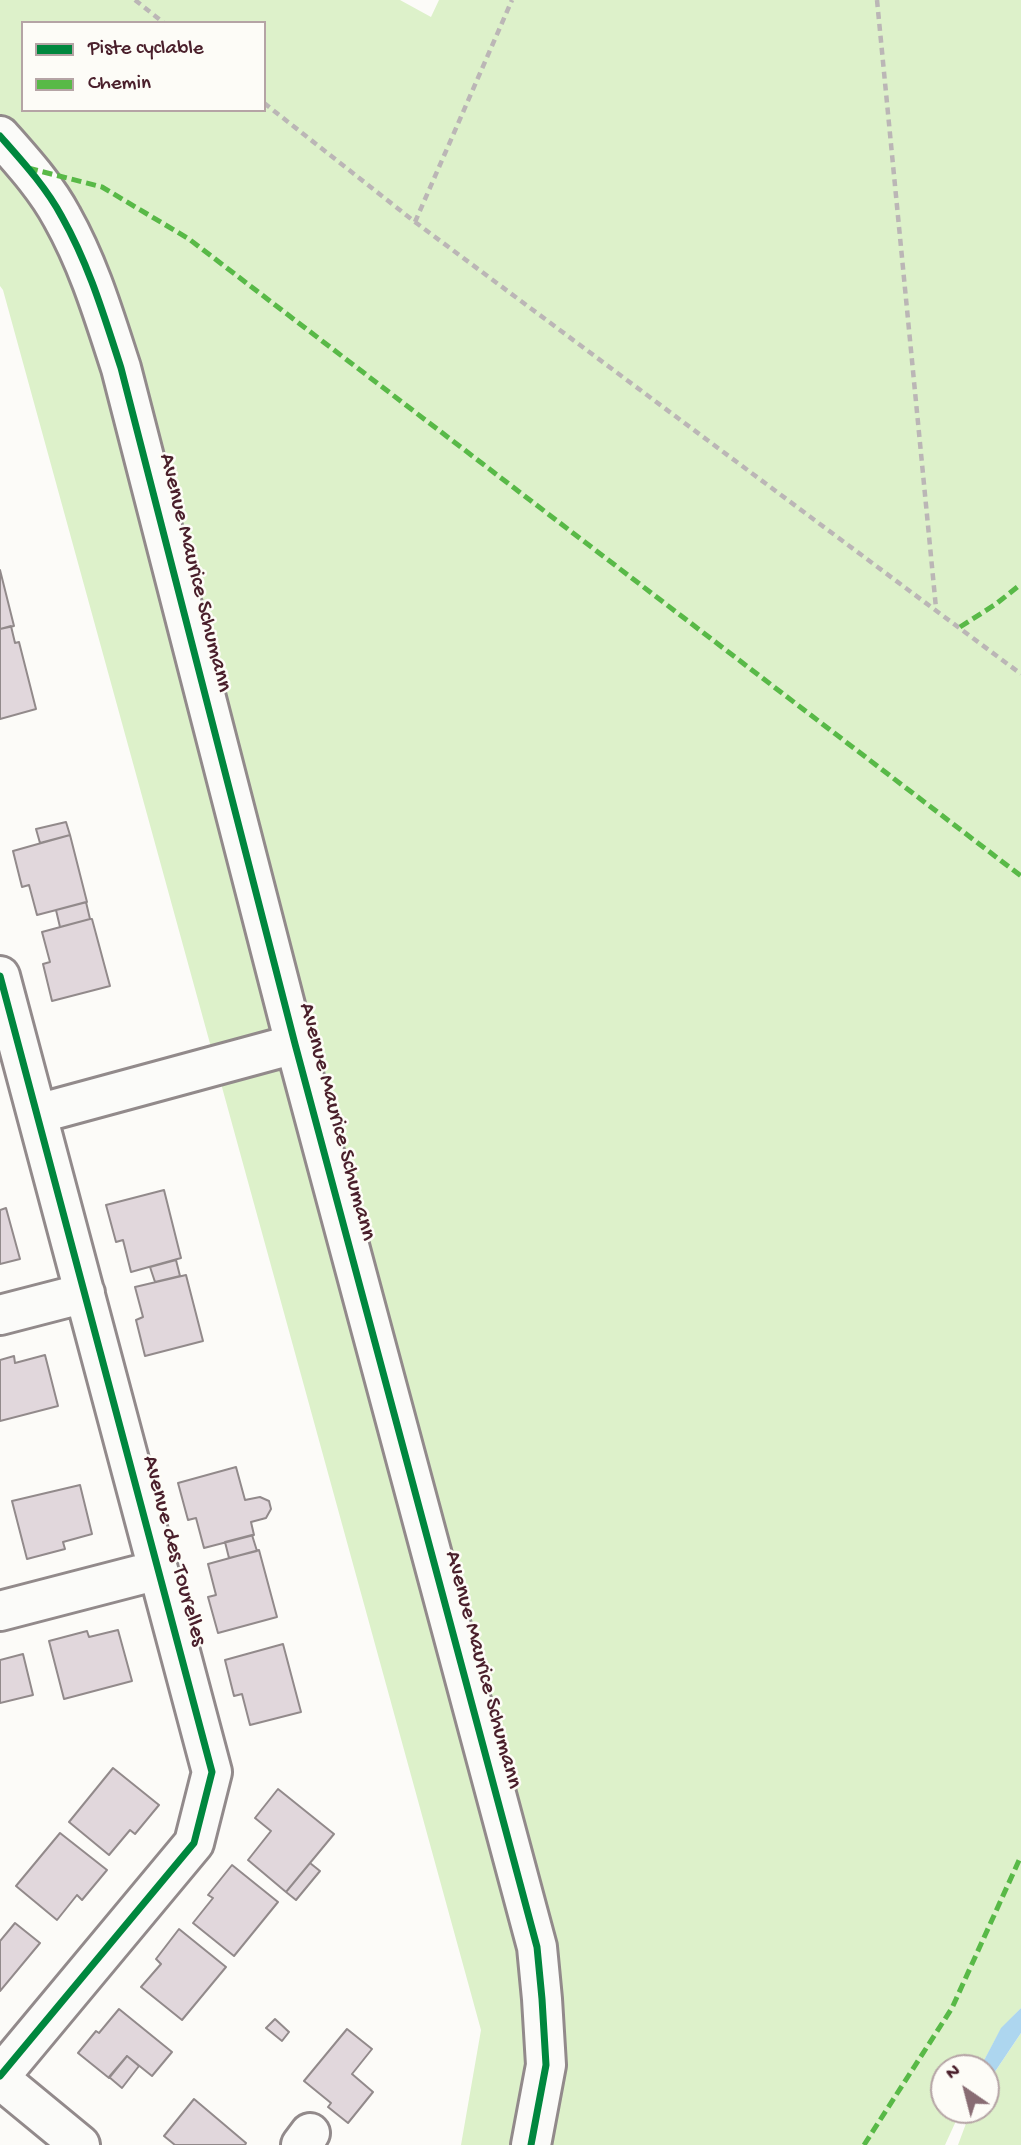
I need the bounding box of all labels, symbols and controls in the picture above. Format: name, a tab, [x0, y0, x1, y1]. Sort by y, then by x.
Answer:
legend	[21, 21, 266, 112]
text: Piste cyclable	[88, 37, 204, 62]
text: Chemin	[88, 72, 151, 97]
street label: Avenue Maurice Schumann	[151, 451, 237, 695]
street label: Avenue Maurice Schumann	[291, 1000, 381, 1244]
street label: Avenue des Tourelles	[134, 1453, 212, 1649]
street label: Avenue Maurice Schumann	[437, 1548, 527, 1792]
north arrow	[930, 2054, 1000, 2124]
text: N	[942, 2060, 965, 2086]

